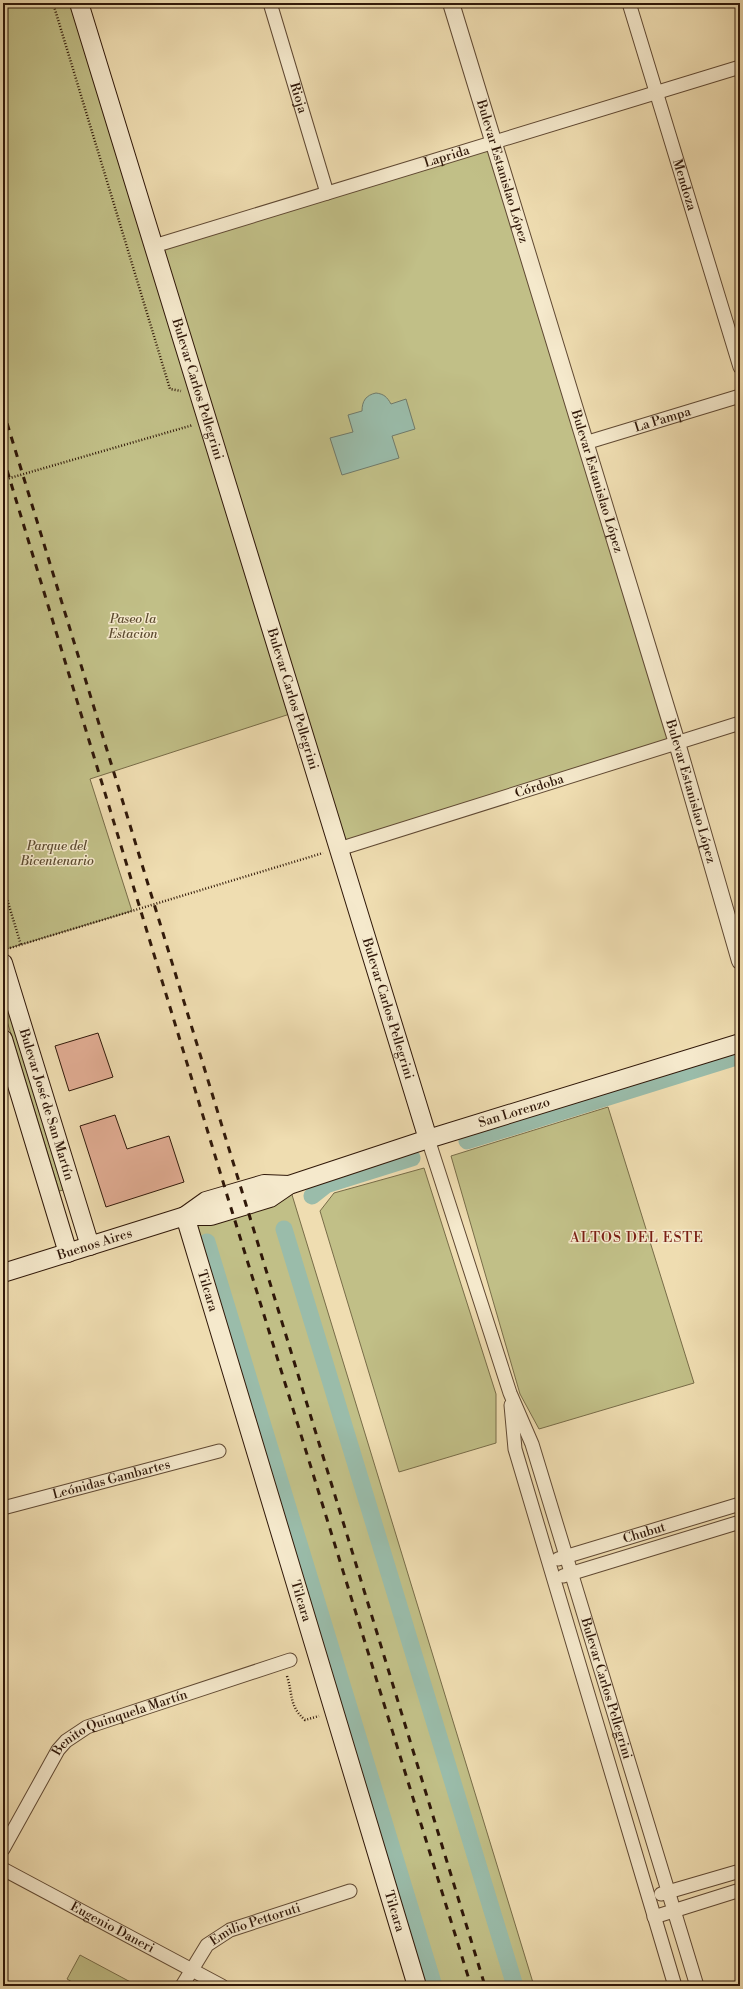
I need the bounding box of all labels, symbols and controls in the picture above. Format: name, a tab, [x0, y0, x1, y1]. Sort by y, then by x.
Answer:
street label: Rioja	[286, 80, 311, 116]
street label: Bulevar Estanislao López	[473, 97, 532, 245]
street label: Laprida	[422, 142, 472, 171]
street label: Mendoza	[669, 157, 700, 213]
street label: Bulevar Carlos Pellegrini	[168, 316, 227, 462]
street label: La Pampa	[632, 403, 693, 436]
street label: Bulevar Estanislao López	[567, 407, 626, 555]
park label: Paseo la Estacion	[107, 611, 158, 642]
street label: Bulevar Carlos Pellegrini	[263, 625, 322, 772]
street label: Bulevar Estanislao López	[662, 717, 719, 865]
street label: Córdoba	[513, 771, 566, 801]
park label: Parque del Bicentenario	[19, 838, 94, 869]
street label: Bulevar Carlos Pellegrini	[358, 935, 417, 1081]
street label: Bulevar José de San Martín	[15, 1026, 77, 1183]
street label: San Lorenzo	[477, 1094, 552, 1131]
street label: Buenos Aires	[54, 1225, 134, 1264]
district label: ALTOS DEL ESTE	[569, 1229, 704, 1247]
street label: Tilcara	[194, 1268, 221, 1314]
street label: Leónidas Gambartes	[51, 1456, 172, 1503]
street label: Chubut	[621, 1519, 668, 1547]
street label: Tilcara	[287, 1578, 315, 1624]
street label: Bulevar Carlos Pellegrini	[577, 1615, 635, 1761]
street label: Benito Quinquela Martín	[48, 1686, 190, 1759]
street label: Tilcara	[381, 1888, 408, 1934]
street label: Eugenio Daneri	[68, 1899, 157, 1956]
street label: Emilio Pettoruti	[207, 1900, 302, 1949]

